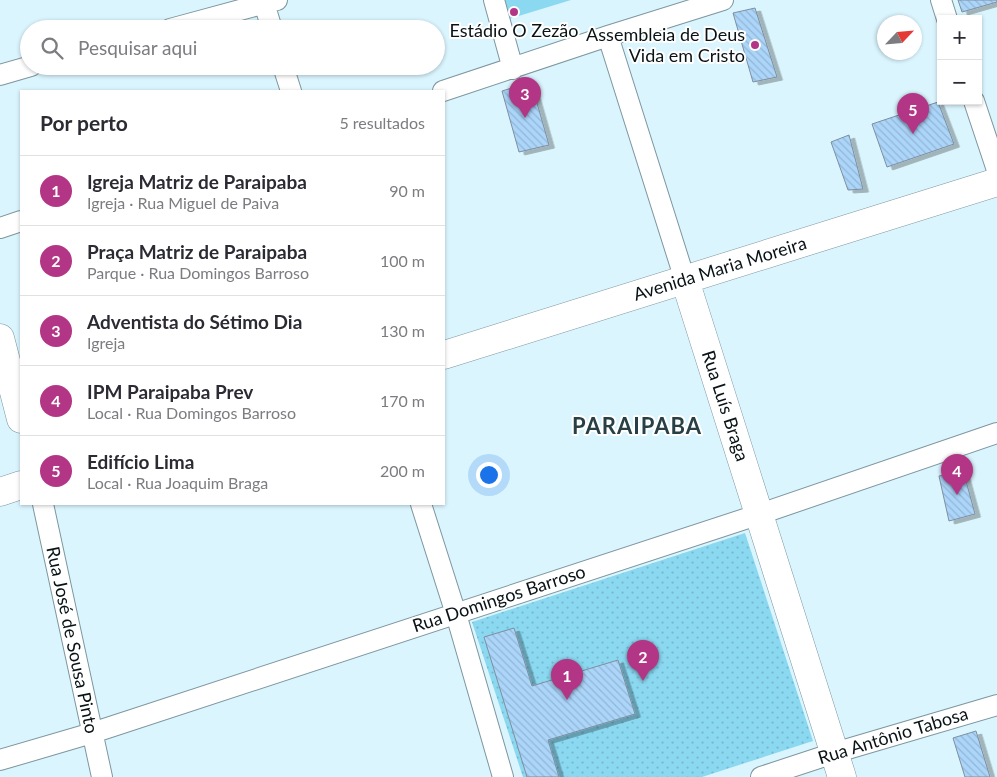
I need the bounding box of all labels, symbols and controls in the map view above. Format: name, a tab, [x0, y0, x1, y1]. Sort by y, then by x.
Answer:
marker: Estádio O Zezão	[508, 6, 520, 18]
north arrow	[877, 15, 922, 60]
map controls	[937, 15, 982, 105]
button: +	[937, 15, 982, 60]
place label: Estádio O Zezão	[450, 19, 578, 41]
search box	[20, 20, 445, 75]
place label: Assembleia de Deus Vida em Cristo	[586, 23, 745, 66]
icon: search	[38, 34, 66, 62]
text: Pesquisar aqui	[78, 36, 197, 59]
marker: Assembleia de Deus Vida em Cristo	[749, 39, 761, 51]
button: −	[937, 60, 982, 105]
pin: 3	[509, 77, 541, 118]
pin: 5	[897, 93, 929, 134]
text: Por perto	[40, 110, 128, 135]
text: 5 resultados	[339, 113, 425, 132]
text: Igreja Matriz de Paraipaba	[87, 170, 307, 193]
text: 1	[51, 181, 61, 200]
text: 90 m	[389, 181, 425, 200]
text: Igreja · Rua Miguel de Paiva	[87, 193, 279, 212]
street label: Avenida Maria Moreira	[631, 231, 809, 305]
text: Praça Matriz de Paraipaba	[87, 240, 307, 263]
text: 2	[51, 251, 61, 270]
text: 100 m	[380, 251, 425, 270]
text: Parque · Rua Domingos Barroso	[87, 263, 309, 282]
text: Adventista do Sétimo Dia	[87, 310, 302, 333]
text: 3	[51, 321, 61, 340]
text: 130 m	[380, 321, 425, 340]
text: Igreja	[87, 333, 125, 352]
street label: Rua Luís Braga	[698, 348, 754, 464]
text: IPM Paraipaba Prev	[87, 380, 253, 403]
text: 4	[51, 391, 61, 410]
text: 170 m	[380, 391, 425, 410]
text: Local · Rua Domingos Barroso	[87, 403, 296, 422]
district label: PARAIPABA	[572, 412, 702, 439]
text: Edifício Lima	[87, 450, 194, 473]
pin: 4	[941, 454, 973, 495]
text: 5	[51, 461, 61, 480]
text: 200 m	[380, 461, 425, 480]
your location	[476, 462, 502, 488]
text: Local · Rua Joaquim Braga	[87, 473, 268, 492]
street label: Rua José de Sousa Pinto	[42, 544, 104, 735]
street label: Rua Domingos Barroso	[409, 560, 588, 636]
pin: 2	[627, 640, 659, 681]
pin: 1	[551, 659, 583, 700]
street label: Rua Antônio Tabosa	[815, 702, 970, 768]

